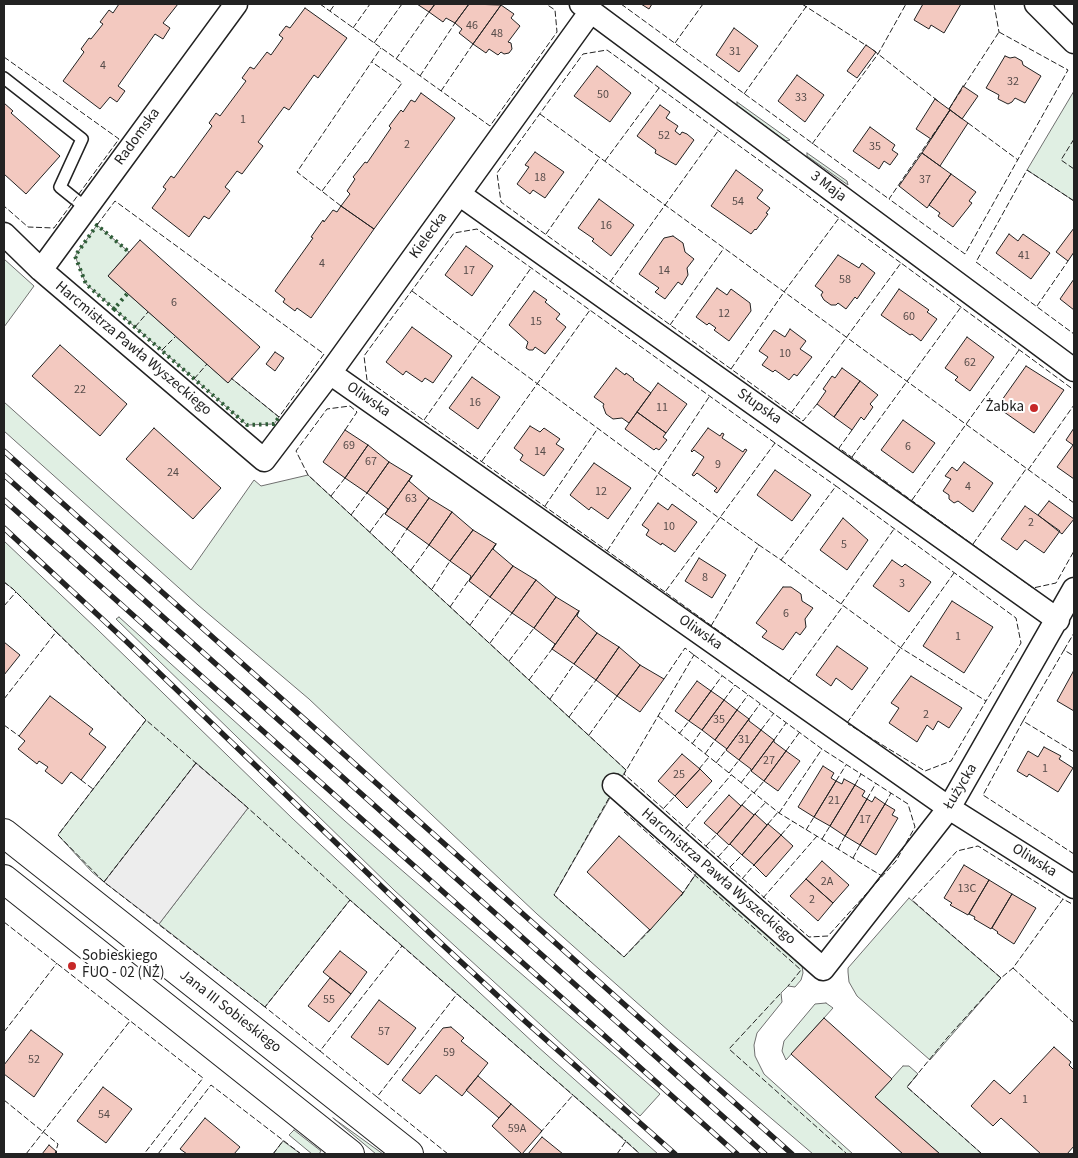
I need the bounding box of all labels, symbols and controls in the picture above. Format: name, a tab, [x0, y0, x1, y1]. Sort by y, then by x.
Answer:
house number: 46	[466, 19, 478, 33]
house number: 48	[491, 27, 503, 41]
house number: 31	[729, 45, 741, 59]
house number: 4	[100, 59, 106, 73]
house number: 32	[1007, 75, 1019, 89]
house number: 50	[597, 88, 609, 102]
house number: 33	[795, 91, 807, 105]
street label: Radomska	[111, 105, 165, 169]
house number: 1	[240, 113, 246, 127]
house number: 52	[658, 129, 670, 143]
house number: 2	[404, 138, 410, 152]
house number: 35	[869, 140, 881, 154]
street label: 3 Maja	[807, 168, 849, 206]
house number: 18	[534, 171, 546, 185]
house number: 37	[919, 173, 931, 187]
house number: 54	[732, 195, 744, 209]
street label: Kielecka	[406, 209, 452, 263]
house number: 16	[600, 219, 612, 233]
house number: 41	[1018, 249, 1030, 263]
house number: 4	[319, 257, 325, 271]
house number: 17	[463, 264, 475, 278]
house number: 14	[658, 264, 670, 278]
house number: 58	[839, 273, 851, 287]
street label: Harcmistrza Pawła Wyszeckiego	[51, 278, 215, 420]
house number: 6	[171, 296, 177, 310]
house number: 12	[718, 307, 730, 321]
house number: 60	[903, 310, 915, 324]
house number: 15	[530, 315, 542, 329]
house number: 10	[779, 347, 791, 361]
house number: 62	[964, 356, 976, 370]
street label: Oliwska	[343, 378, 393, 422]
house number: 22	[74, 383, 86, 397]
street label: Słupska	[733, 385, 785, 429]
house number: 16	[469, 396, 481, 410]
place label: Żabka	[985, 399, 1024, 417]
house number: 11	[656, 401, 668, 415]
marker: Żabka	[1028, 402, 1040, 414]
house number: 69	[343, 439, 355, 453]
house number: 6	[905, 440, 911, 454]
house number: 14	[534, 445, 546, 459]
house number: 67	[365, 455, 377, 469]
house number: 9	[715, 458, 721, 472]
house number: 24	[167, 466, 179, 480]
house number: 4	[965, 480, 971, 494]
house number: 12	[595, 485, 607, 499]
house number: 63	[405, 492, 417, 506]
house number: 2	[1028, 516, 1034, 530]
house number: 10	[663, 520, 675, 534]
house number: 5	[841, 538, 847, 552]
house number: 8	[702, 571, 708, 585]
house number: 3	[899, 577, 905, 591]
house number: 6	[783, 607, 789, 621]
street label: Oliwska	[675, 611, 725, 655]
house number: 1	[955, 630, 961, 644]
house number: 2	[923, 708, 929, 722]
house number: 35	[713, 713, 725, 727]
house number: 31	[738, 733, 750, 747]
house number: 27	[763, 754, 775, 768]
street label: Łużycka	[940, 761, 982, 813]
house number: 1	[1042, 762, 1048, 776]
house number: 25	[673, 768, 685, 782]
house number: 21	[828, 794, 840, 808]
street label: Harcmistrza Pawła Wyszeckiego	[637, 805, 799, 949]
house number: 17	[859, 813, 871, 827]
street label: Oliwska	[1008, 840, 1060, 882]
house number: 2A	[821, 875, 833, 889]
house number: 13C	[958, 882, 976, 896]
house number: 2	[809, 893, 815, 907]
place label: Sobieskiego FUO - 02 (NŻ)	[82, 948, 164, 983]
marker: Sobieskiego FUO - 02 (NŻ)	[66, 960, 78, 972]
street label: Jana III Sobieskiego	[176, 967, 284, 1057]
house number: 55	[323, 993, 335, 1007]
house number: 57	[378, 1025, 390, 1039]
house number: 59	[443, 1046, 455, 1060]
house number: 52	[28, 1053, 40, 1067]
house number: 1	[1022, 1093, 1028, 1107]
house number: 54	[98, 1108, 110, 1122]
house number: 59A	[508, 1122, 526, 1136]

